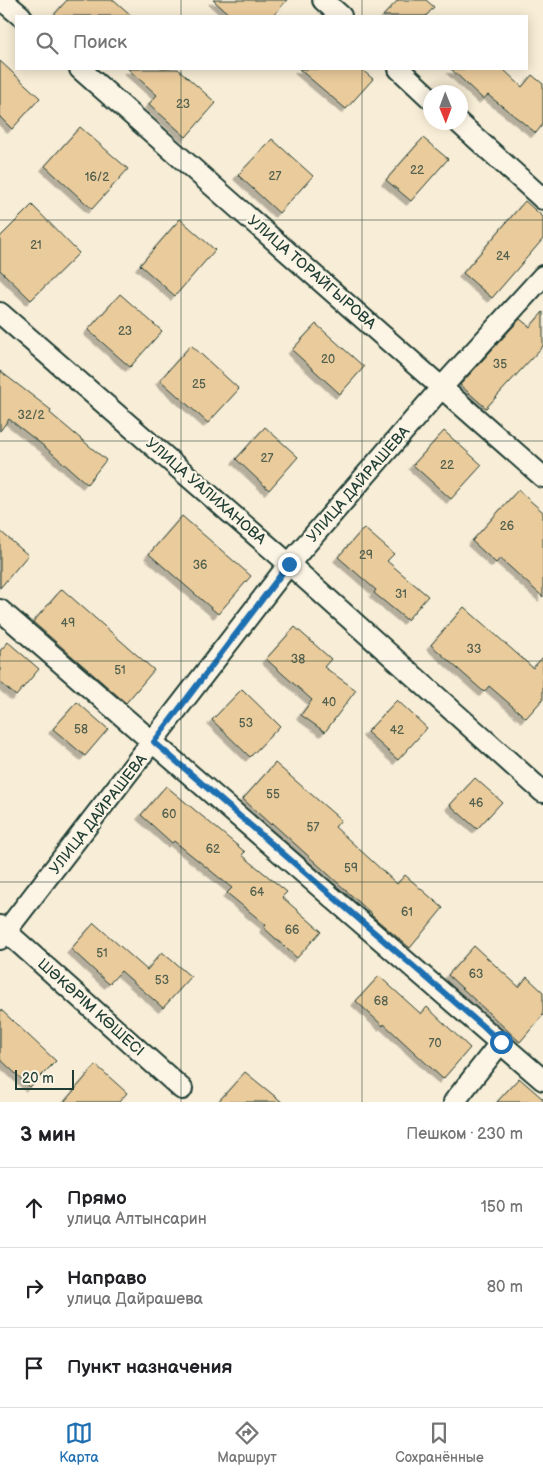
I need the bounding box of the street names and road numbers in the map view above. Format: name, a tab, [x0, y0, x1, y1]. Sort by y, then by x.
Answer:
street label: УЛИЦА ТОРАЙГЫРОВА	[243, 211, 381, 334]
street label: УЛИЦА ДАЙРАШЕВА	[303, 422, 414, 546]
street label: УЛИЦА УАЛИХАНОВА	[142, 434, 270, 549]
street label: УЛИЦА ДАЙРАШЕВА	[46, 750, 152, 878]
street label: ШӘКӘРІМ КӨШЕСІ	[33, 954, 148, 1060]

